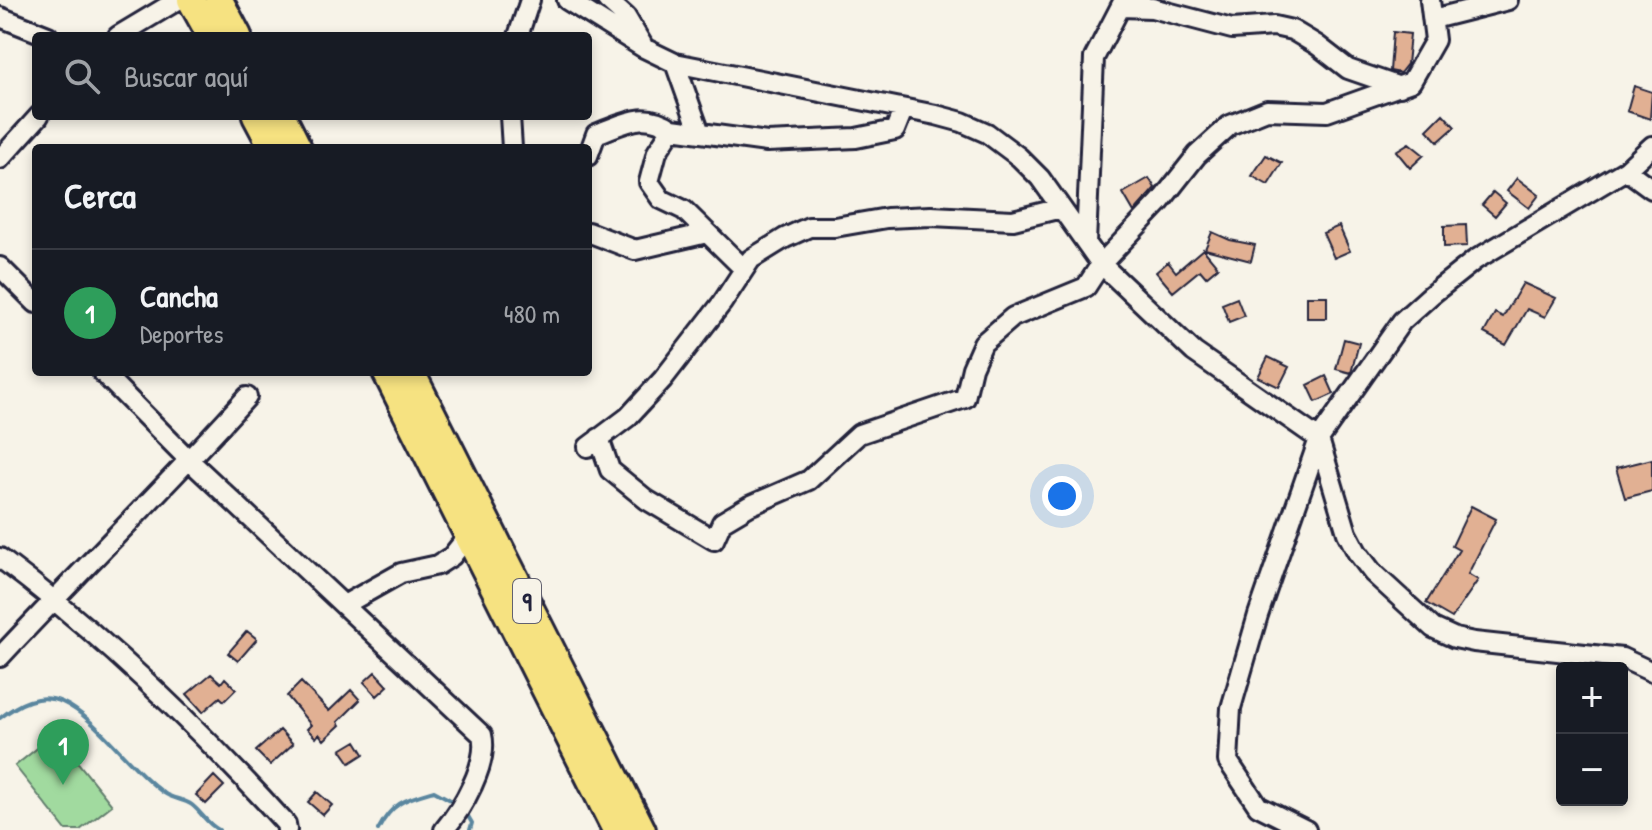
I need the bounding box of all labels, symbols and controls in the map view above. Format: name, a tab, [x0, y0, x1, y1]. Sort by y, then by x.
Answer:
search box	[32, 32, 592, 120]
icon: search	[60, 54, 104, 98]
text: Buscar aquí	[124, 56, 249, 96]
text: Cerca	[64, 173, 136, 219]
text: Cancha	[140, 276, 218, 316]
text: 1	[85, 296, 95, 331]
text: 480 m	[504, 296, 560, 331]
text: Deportes	[140, 316, 224, 351]
your location	[1042, 476, 1082, 516]
road number: 9	[513, 579, 541, 623]
map controls	[1556, 662, 1628, 806]
button: +	[1556, 662, 1628, 734]
pin: 1	[37, 719, 89, 785]
button: −	[1556, 734, 1628, 806]

